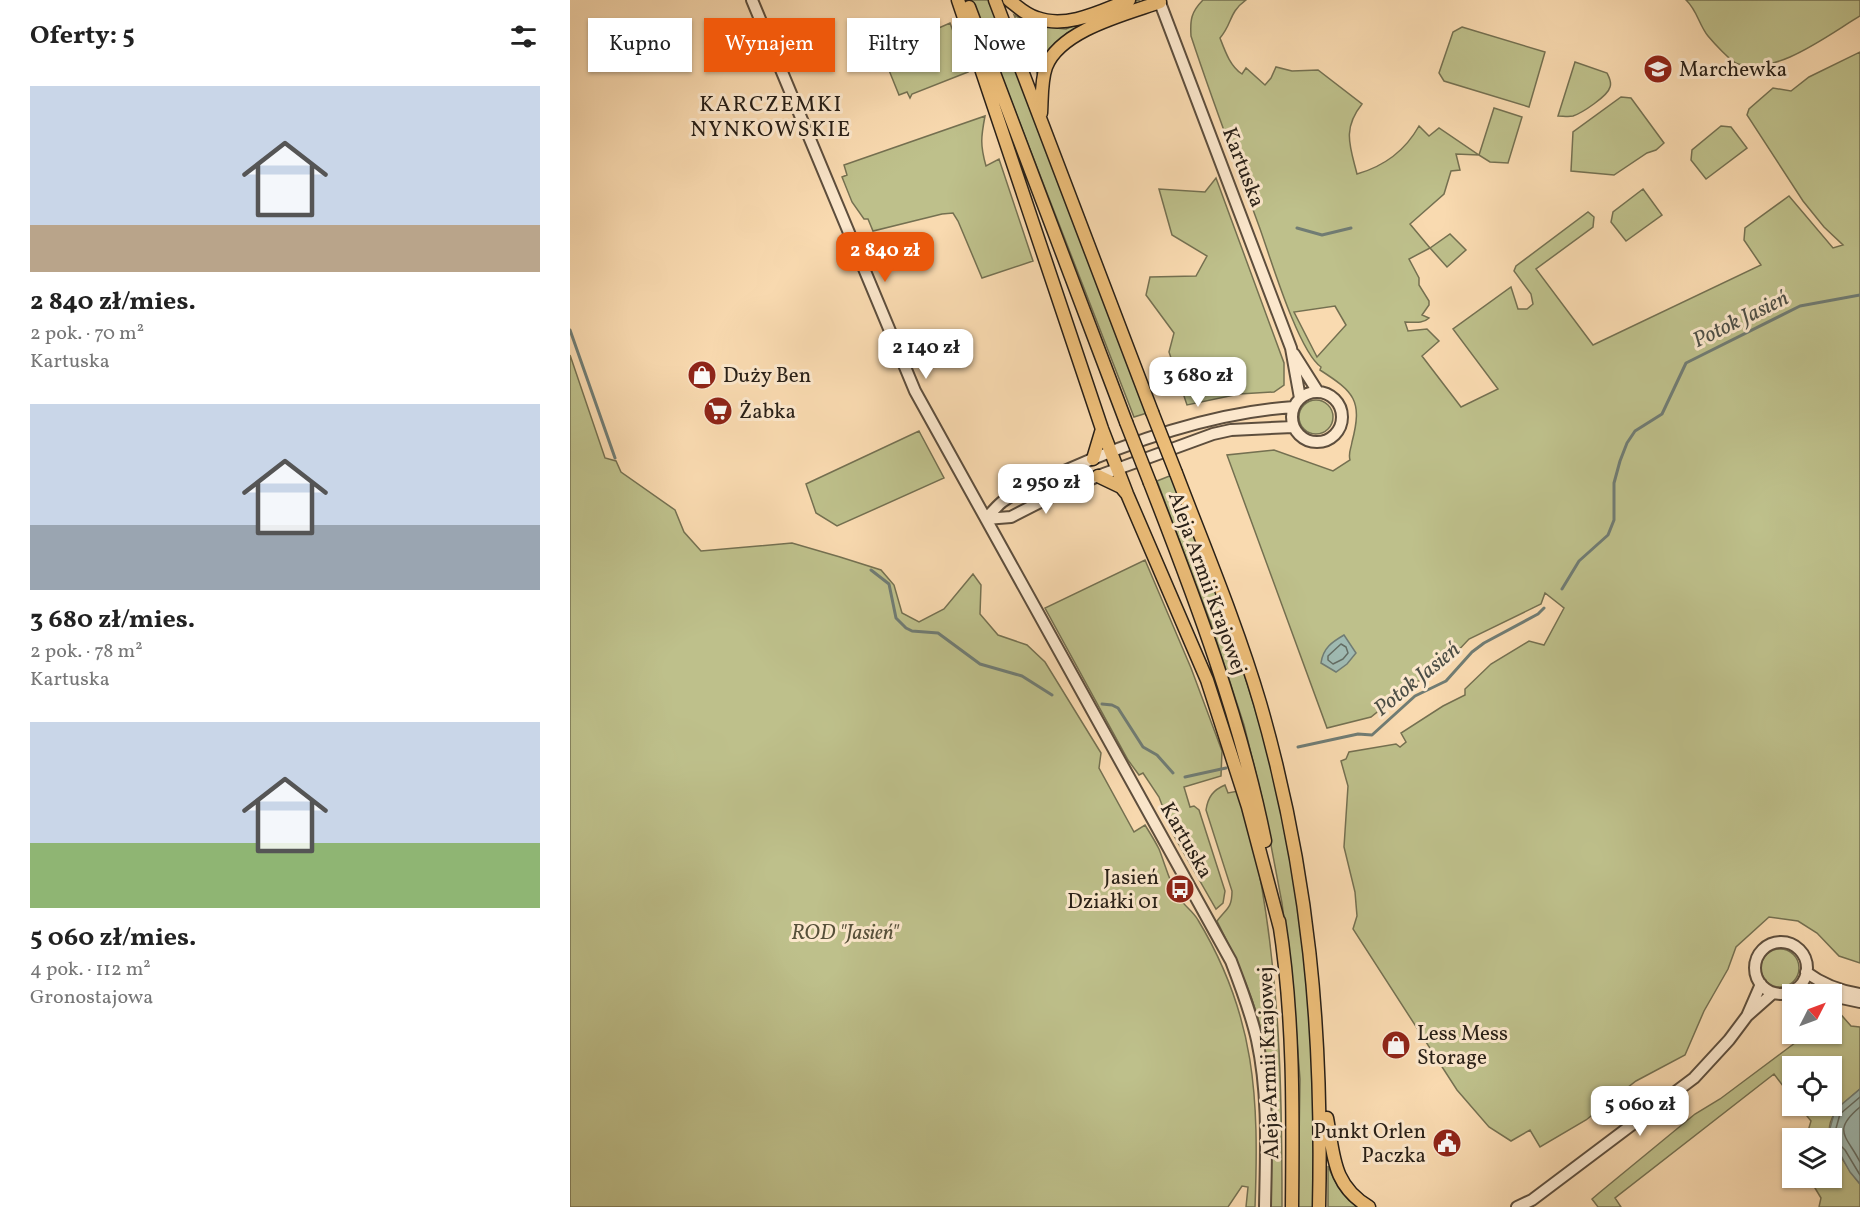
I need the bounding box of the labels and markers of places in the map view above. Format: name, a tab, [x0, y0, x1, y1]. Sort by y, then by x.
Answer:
school or university icon: Marchewka	[1642, 53, 1674, 85]
place label: Marchewka	[1679, 56, 1787, 85]
pin: 2 840 zł	[823, 232, 947, 283]
pin: 2 140 zł	[864, 329, 988, 380]
pin: 3 680 zł	[1136, 357, 1260, 408]
shop icon: Duży Ben	[686, 359, 718, 391]
place label: Duży Ben	[723, 362, 811, 391]
supermarket icon: Żabka	[702, 395, 734, 427]
place label: Żabka	[739, 398, 796, 427]
pin: 2 950 zł	[984, 464, 1108, 515]
place label: Jasień Działki 01	[1067, 864, 1159, 917]
bus stop icon: Jasień Działki 01	[1164, 873, 1196, 905]
place label: Less Mess Storage	[1417, 1020, 1508, 1073]
shop icon: Less Mess Storage	[1380, 1029, 1412, 1061]
pin: 5 060 zł	[1578, 1086, 1702, 1137]
place label: Punkt Orlen Paczka	[1313, 1118, 1426, 1171]
public building icon: Punkt Orlen Paczka	[1431, 1127, 1463, 1159]

